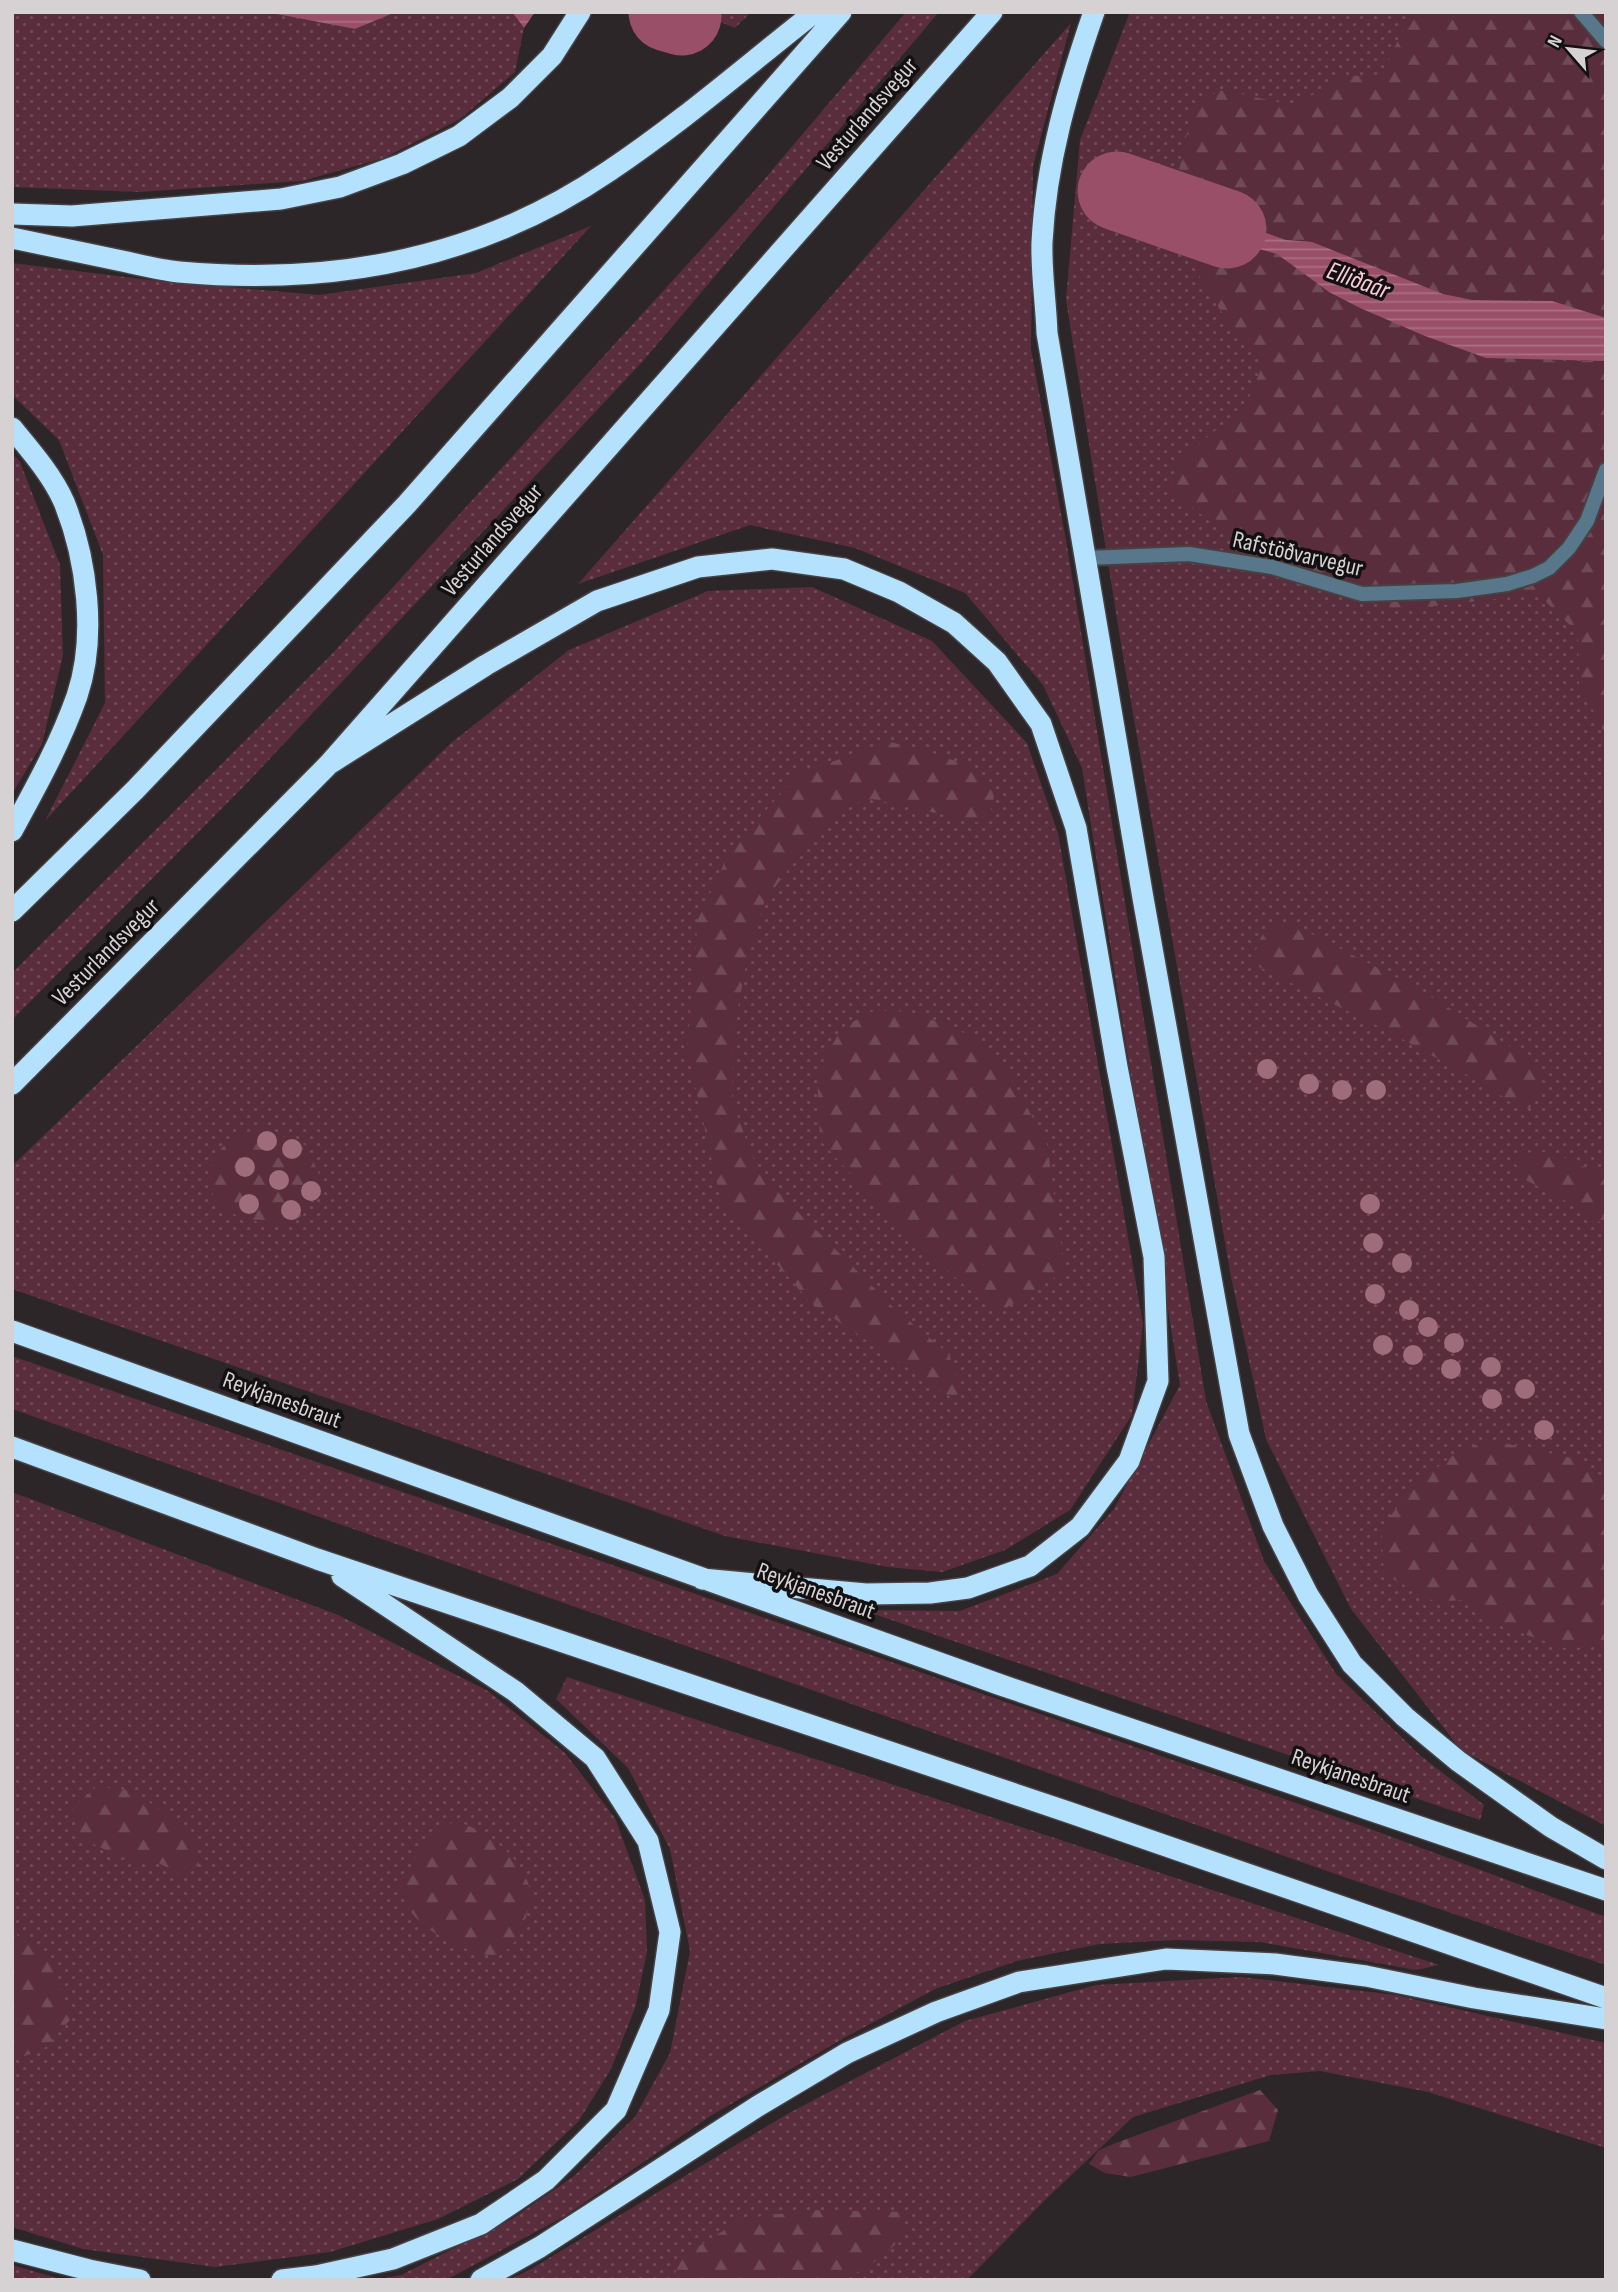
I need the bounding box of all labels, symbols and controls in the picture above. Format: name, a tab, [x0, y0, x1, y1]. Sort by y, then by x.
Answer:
north arrow	[1534, 14, 1604, 84]
text: N	[1543, 32, 1568, 52]
street label: Vesturlandsvegur	[810, 51, 924, 176]
water label: Elliðaár	[1323, 255, 1395, 307]
street label: Vesturlandsvegur	[435, 477, 549, 602]
street label: Rafstöðvarvegur	[1230, 525, 1366, 583]
street label: Vesturlandsvegur	[46, 892, 166, 1012]
street label: Reykjanesbraut	[219, 1365, 345, 1435]
street label: Reykjanesbraut	[753, 1556, 879, 1626]
street label: Reykjanesbraut	[1288, 1742, 1414, 1810]

